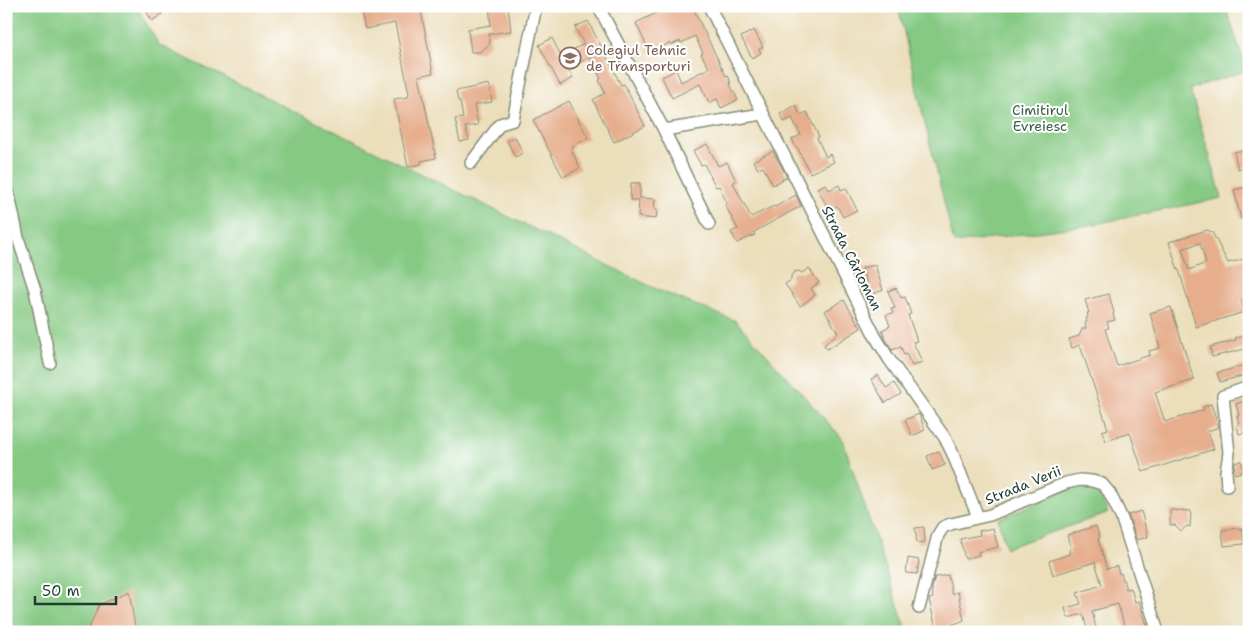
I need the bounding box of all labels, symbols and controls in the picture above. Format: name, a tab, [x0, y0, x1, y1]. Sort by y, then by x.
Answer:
place label: Colegiul Tehnic de Transporturi	[586, 41, 691, 75]
school or university icon: Colegiul Tehnic de Transporturi	[558, 46, 582, 70]
park label: Cimitirul Evreiesc	[1012, 101, 1069, 135]
street label: Strada Cârloman	[818, 203, 886, 314]
street label: Strada Verii	[982, 462, 1064, 508]
scale bar	[35, 573, 116, 605]
text: 50 m	[42, 581, 80, 601]

